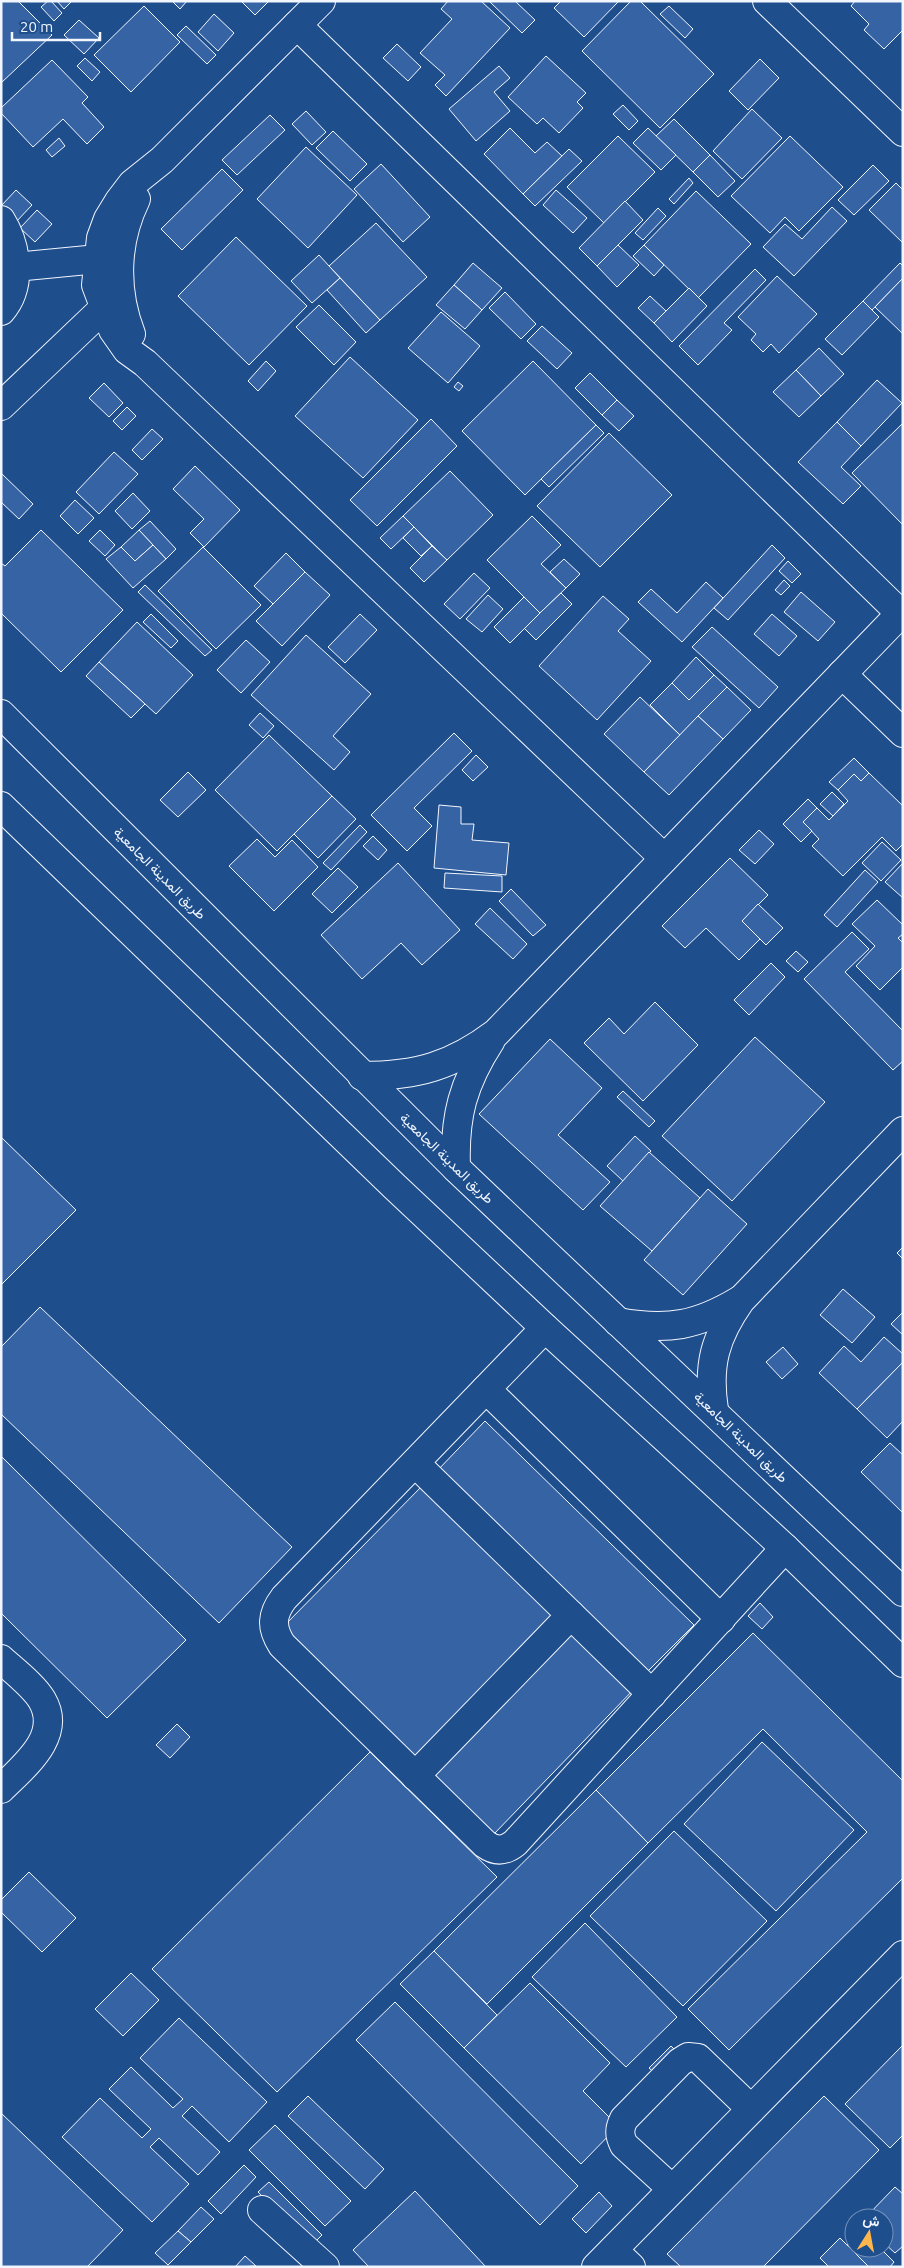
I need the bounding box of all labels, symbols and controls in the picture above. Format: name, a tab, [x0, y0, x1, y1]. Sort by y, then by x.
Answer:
scale bar	[12, 10, 100, 42]
text: 20 m	[20, 18, 53, 35]
street label: طريق المدينة الجامعية	[110, 824, 209, 923]
street label: طريق المدينة الجامعية	[396, 1109, 497, 1207]
street label: طريق المدينة الجامعية	[690, 1388, 791, 1486]
north arrow	[844, 2208, 894, 2258]
text: ش	[862, 2211, 881, 2231]

